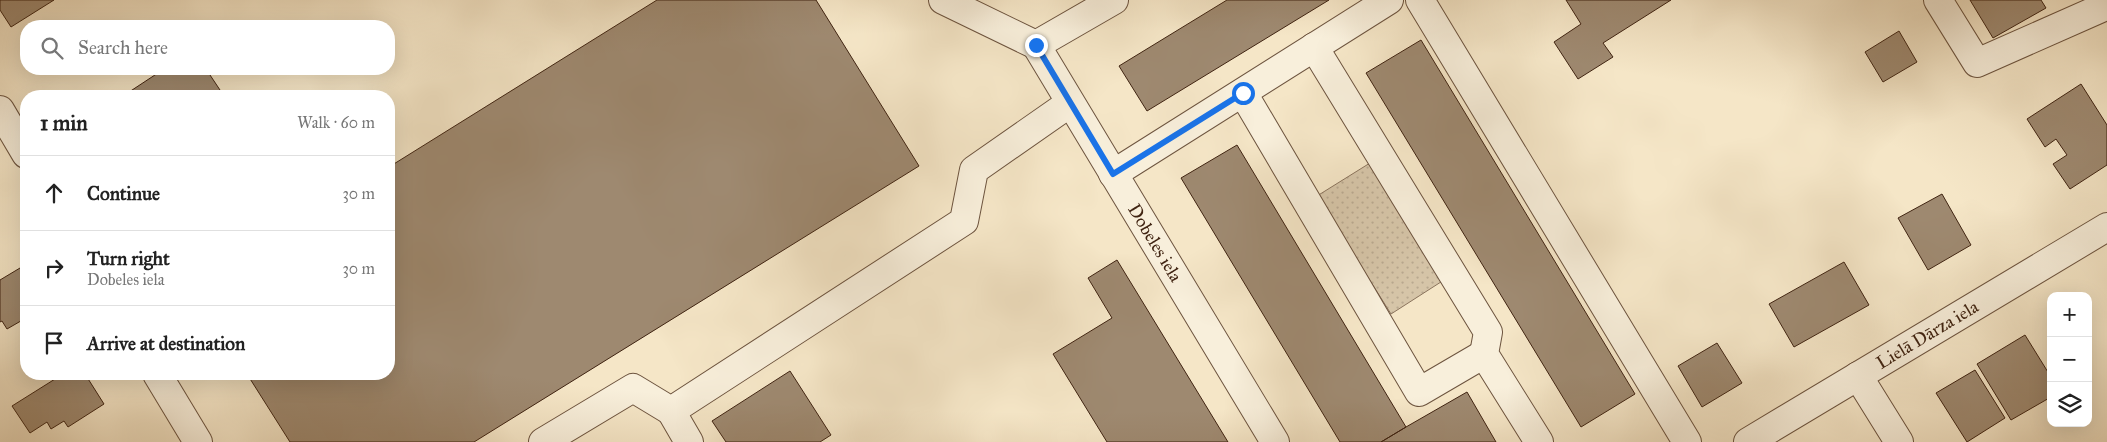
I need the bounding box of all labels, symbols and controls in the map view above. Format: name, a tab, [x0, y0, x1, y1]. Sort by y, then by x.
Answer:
search box	[20, 20, 395, 75]
icon: search	[38, 34, 66, 62]
route end	[1025, 34, 1048, 57]
text: Search here	[78, 36, 168, 59]
route start	[1232, 82, 1255, 105]
text: 1 min	[40, 110, 88, 136]
text: Walk · 60 m	[297, 113, 375, 132]
icon: ahead	[40, 179, 68, 207]
text: Continue	[87, 182, 160, 205]
text: 30 m	[342, 184, 375, 203]
street label: Dobeles iela	[1123, 200, 1187, 286]
text: Turn right	[87, 247, 170, 270]
icon: right	[40, 254, 68, 282]
text: 30 m	[342, 259, 375, 278]
text: Dobeles iela	[87, 270, 165, 289]
map controls	[2047, 292, 2092, 427]
button: +	[2047, 292, 2092, 337]
street label: Lielā Dārza iela	[1872, 295, 1983, 374]
icon: arrive	[40, 329, 68, 357]
text: Arrive at destination	[87, 332, 245, 355]
button: −	[2047, 337, 2092, 382]
button: layers	[2047, 382, 2092, 427]

